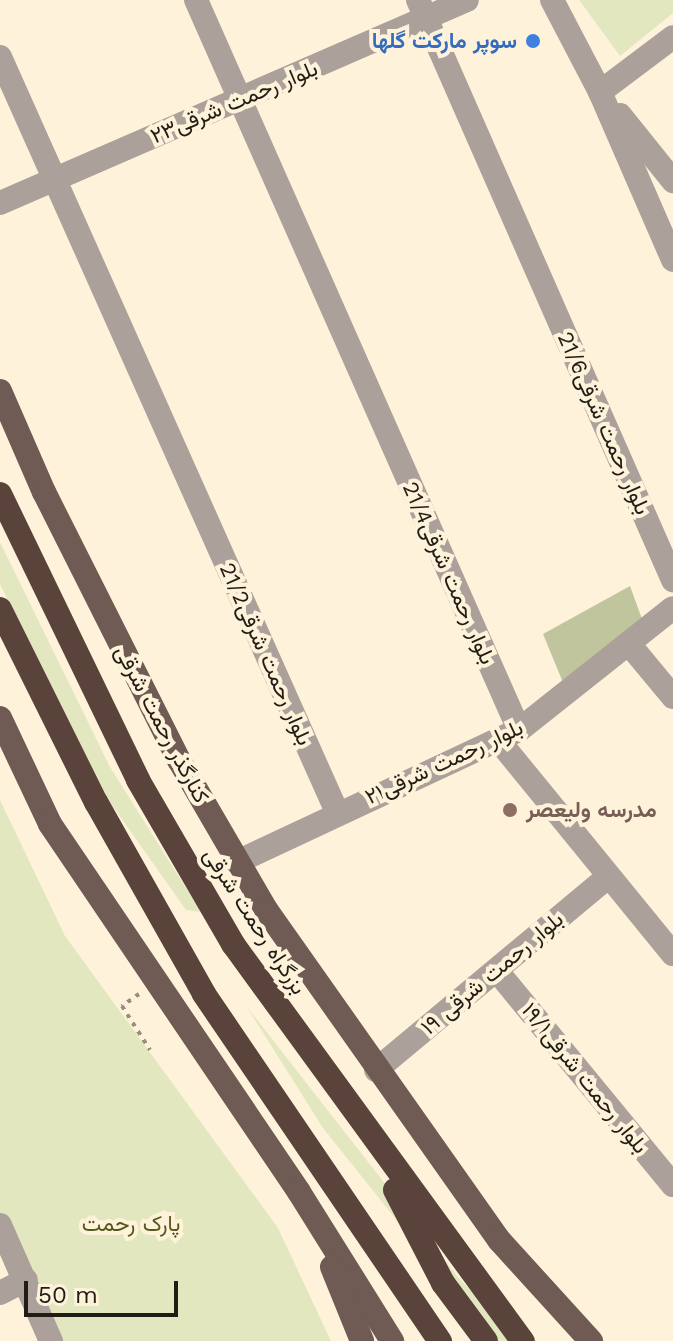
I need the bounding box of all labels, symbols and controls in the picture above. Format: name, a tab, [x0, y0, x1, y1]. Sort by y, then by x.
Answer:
place label: سوپر مارکت گلها	[372, 28, 517, 54]
marker: سوپر مارکت گلها	[524, 32, 542, 50]
street label: بلوار رحمت شرقی۲۳	[146, 55, 322, 149]
street label: بلوار رحمت شرقی21/6	[552, 328, 656, 518]
street label: بلوار رحمت شرقی21/4	[397, 478, 501, 668]
street label: بلوار رحمت شرقی21/2	[214, 559, 318, 749]
street label: کنارگذر رحمت شرقی	[109, 641, 215, 807]
street label: بلوار رحمت شرقی۲۱	[361, 714, 527, 810]
place label: مدرسه ولیعصر	[526, 797, 657, 823]
marker: مدرسه ولیعصر	[501, 801, 519, 819]
street label: بزرگراه رحمت شرقی	[198, 843, 312, 999]
street label: بلوار رحمت شرقی ۱۹	[415, 906, 569, 1040]
street label: بلوار رحمت شرقی۱۹/۱	[516, 997, 654, 1159]
park label: پارک رحمت	[82, 1211, 180, 1237]
scale bar	[28, 1265, 182, 1315]
text: 50 m	[38, 1281, 98, 1309]

